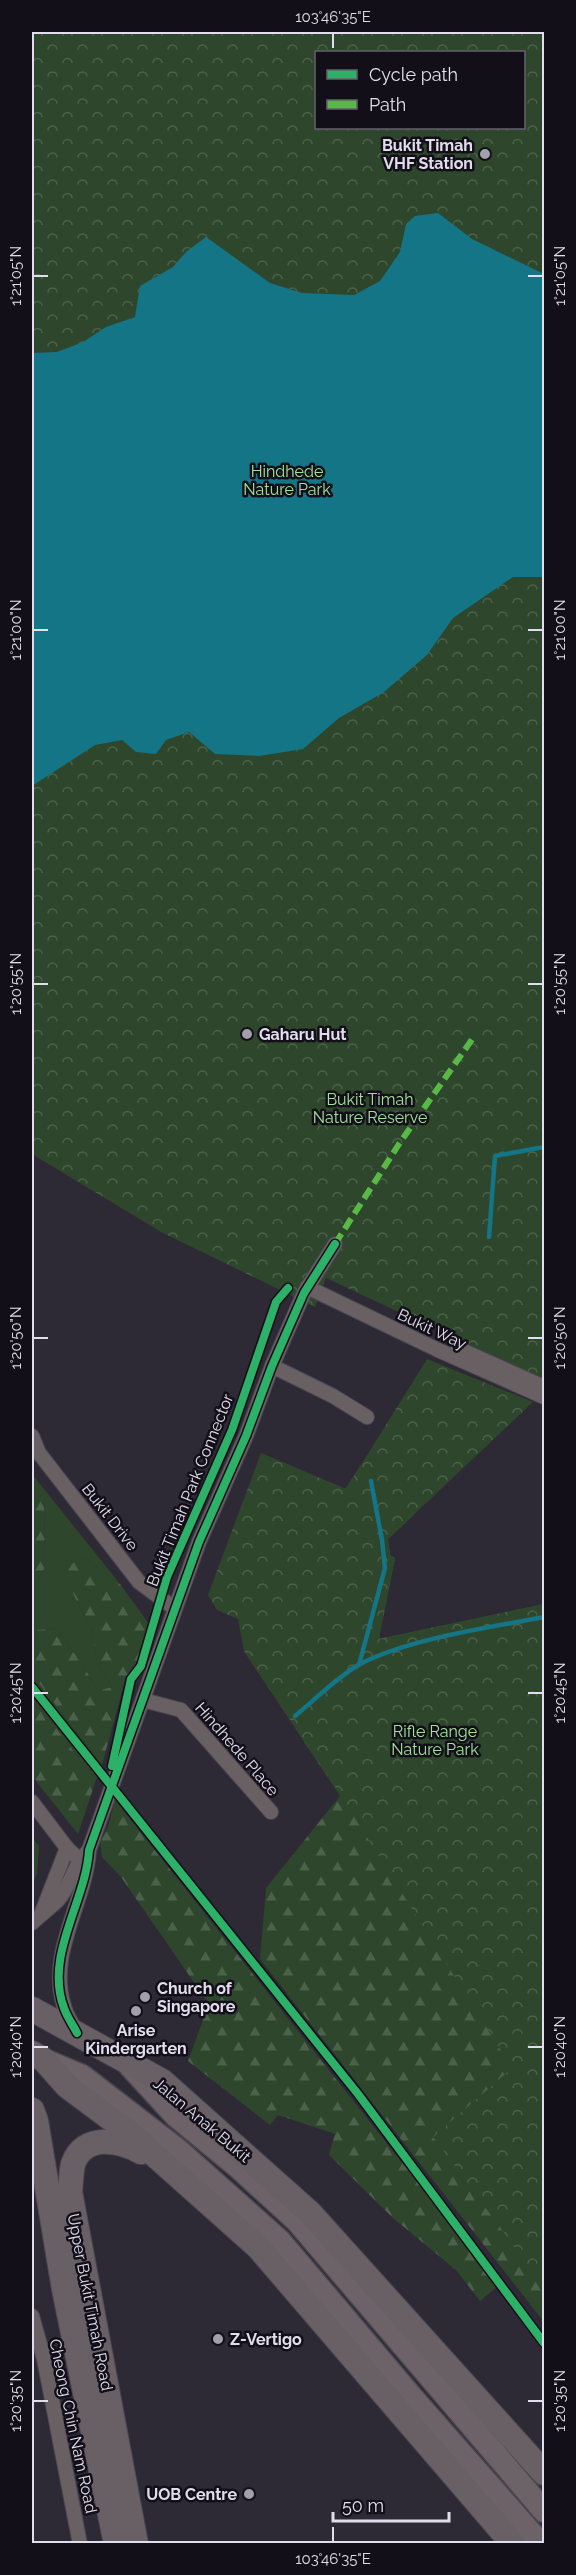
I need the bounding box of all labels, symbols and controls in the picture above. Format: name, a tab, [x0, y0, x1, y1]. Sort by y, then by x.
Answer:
text: 103°46'35"E	[295, 8, 371, 26]
legend	[315, 51, 525, 129]
text: Cycle path	[369, 64, 458, 85]
text: Path	[369, 94, 406, 115]
place label: Bukit Timah VHF Station	[382, 136, 473, 173]
marker: Bukit Timah VHF Station	[478, 147, 492, 161]
text: 1°21'05"N	[7, 246, 25, 306]
text: 1°21'05"N	[551, 246, 569, 306]
park label: Hindhede Nature Park	[243, 462, 331, 499]
text: 1°21'00"N	[7, 599, 25, 661]
text: 1°21'00"N	[551, 599, 569, 661]
text: 1°20'55"N	[7, 953, 25, 1015]
text: 1°20'55"N	[551, 953, 569, 1015]
place label: Gaharu Hut	[259, 1025, 346, 1044]
marker: Gaharu Hut	[240, 1027, 254, 1041]
park label: Bukit Timah Nature Reserve	[313, 1090, 427, 1127]
street label: Bukit Way	[394, 1305, 470, 1353]
text: 1°20'50"N	[7, 1307, 25, 1369]
text: 1°20'50"N	[551, 1307, 569, 1369]
street label: Bukit Timah Park Connector	[143, 1391, 237, 1589]
street label: Bukit Drive	[78, 1480, 142, 1554]
text: 1°20'45"N	[7, 1662, 25, 1724]
text: 1°20'45"N	[551, 1662, 569, 1724]
street label: Hindhede Place	[191, 1698, 283, 1800]
park label: Rifle Range Nature Park	[391, 1722, 479, 1759]
place label: Church of Singapore	[157, 1979, 236, 2016]
marker: Church of Singapore	[138, 1990, 152, 2004]
marker: Arise Kindergarten	[129, 2004, 143, 2018]
text: 1°20'40"N	[7, 2016, 25, 2078]
text: 1°20'40"N	[551, 2016, 569, 2078]
place label: Arise Kindergarten	[85, 2021, 187, 2058]
street label: Jalan Anak Bukit	[149, 2074, 255, 2167]
street label: Upper Bukit Timah Road	[64, 2212, 117, 2392]
place label: Z-Vertigo	[230, 2330, 302, 2349]
marker: Z-Vertigo	[211, 2332, 225, 2346]
street label: Cheong Chin Nam Road	[45, 2337, 101, 2515]
text: 1°20'35"N	[7, 2370, 25, 2432]
text: 1°20'35"N	[551, 2370, 569, 2432]
place label: UOB Centre	[146, 2485, 237, 2504]
scale bar	[333, 2485, 448, 2523]
marker: UOB Centre	[242, 2487, 256, 2501]
text: 50 m	[342, 2495, 384, 2516]
text: 103°46'35"E	[295, 2550, 371, 2568]

